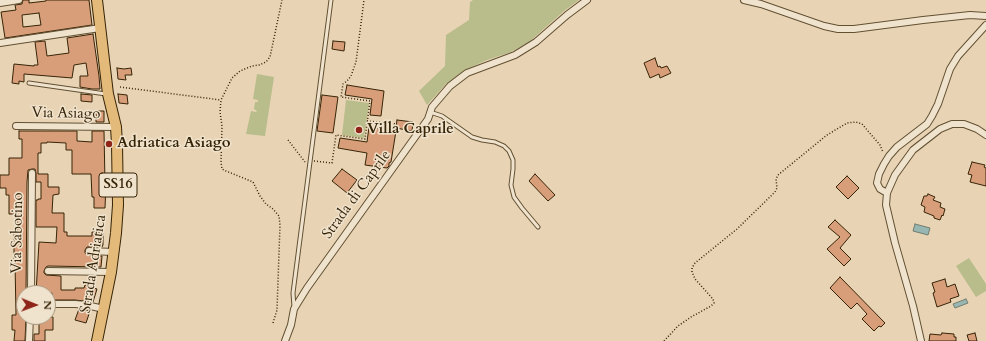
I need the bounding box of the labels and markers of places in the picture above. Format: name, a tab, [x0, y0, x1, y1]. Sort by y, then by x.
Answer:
place label: Villa Caprile	[367, 121, 454, 139]
marker: Villa Caprile	[354, 125, 364, 135]
place label: Adriatica Asiago	[117, 135, 231, 153]
marker: Adriatica Asiago	[104, 139, 114, 149]

